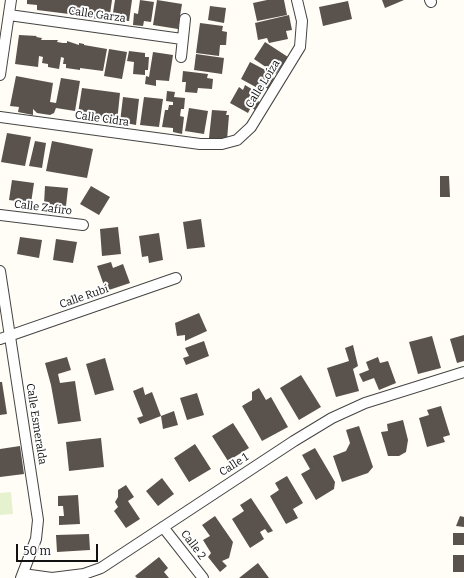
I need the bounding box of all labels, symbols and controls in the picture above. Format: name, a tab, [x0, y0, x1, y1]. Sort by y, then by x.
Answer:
street label: Calle Garza	[68, 4, 126, 26]
street label: Calle Loíza	[243, 57, 283, 111]
street label: Calle Cidra	[74, 109, 130, 129]
street label: Calle Zafiro	[13, 198, 73, 218]
street label: Calle Rubí	[58, 282, 110, 312]
street label: Calle Esmeralda	[23, 383, 49, 465]
street label: Calle 1	[217, 451, 251, 479]
street label: Calle 2	[178, 528, 208, 562]
scale bar	[18, 536, 100, 562]
text: 50 m	[23, 544, 51, 558]

